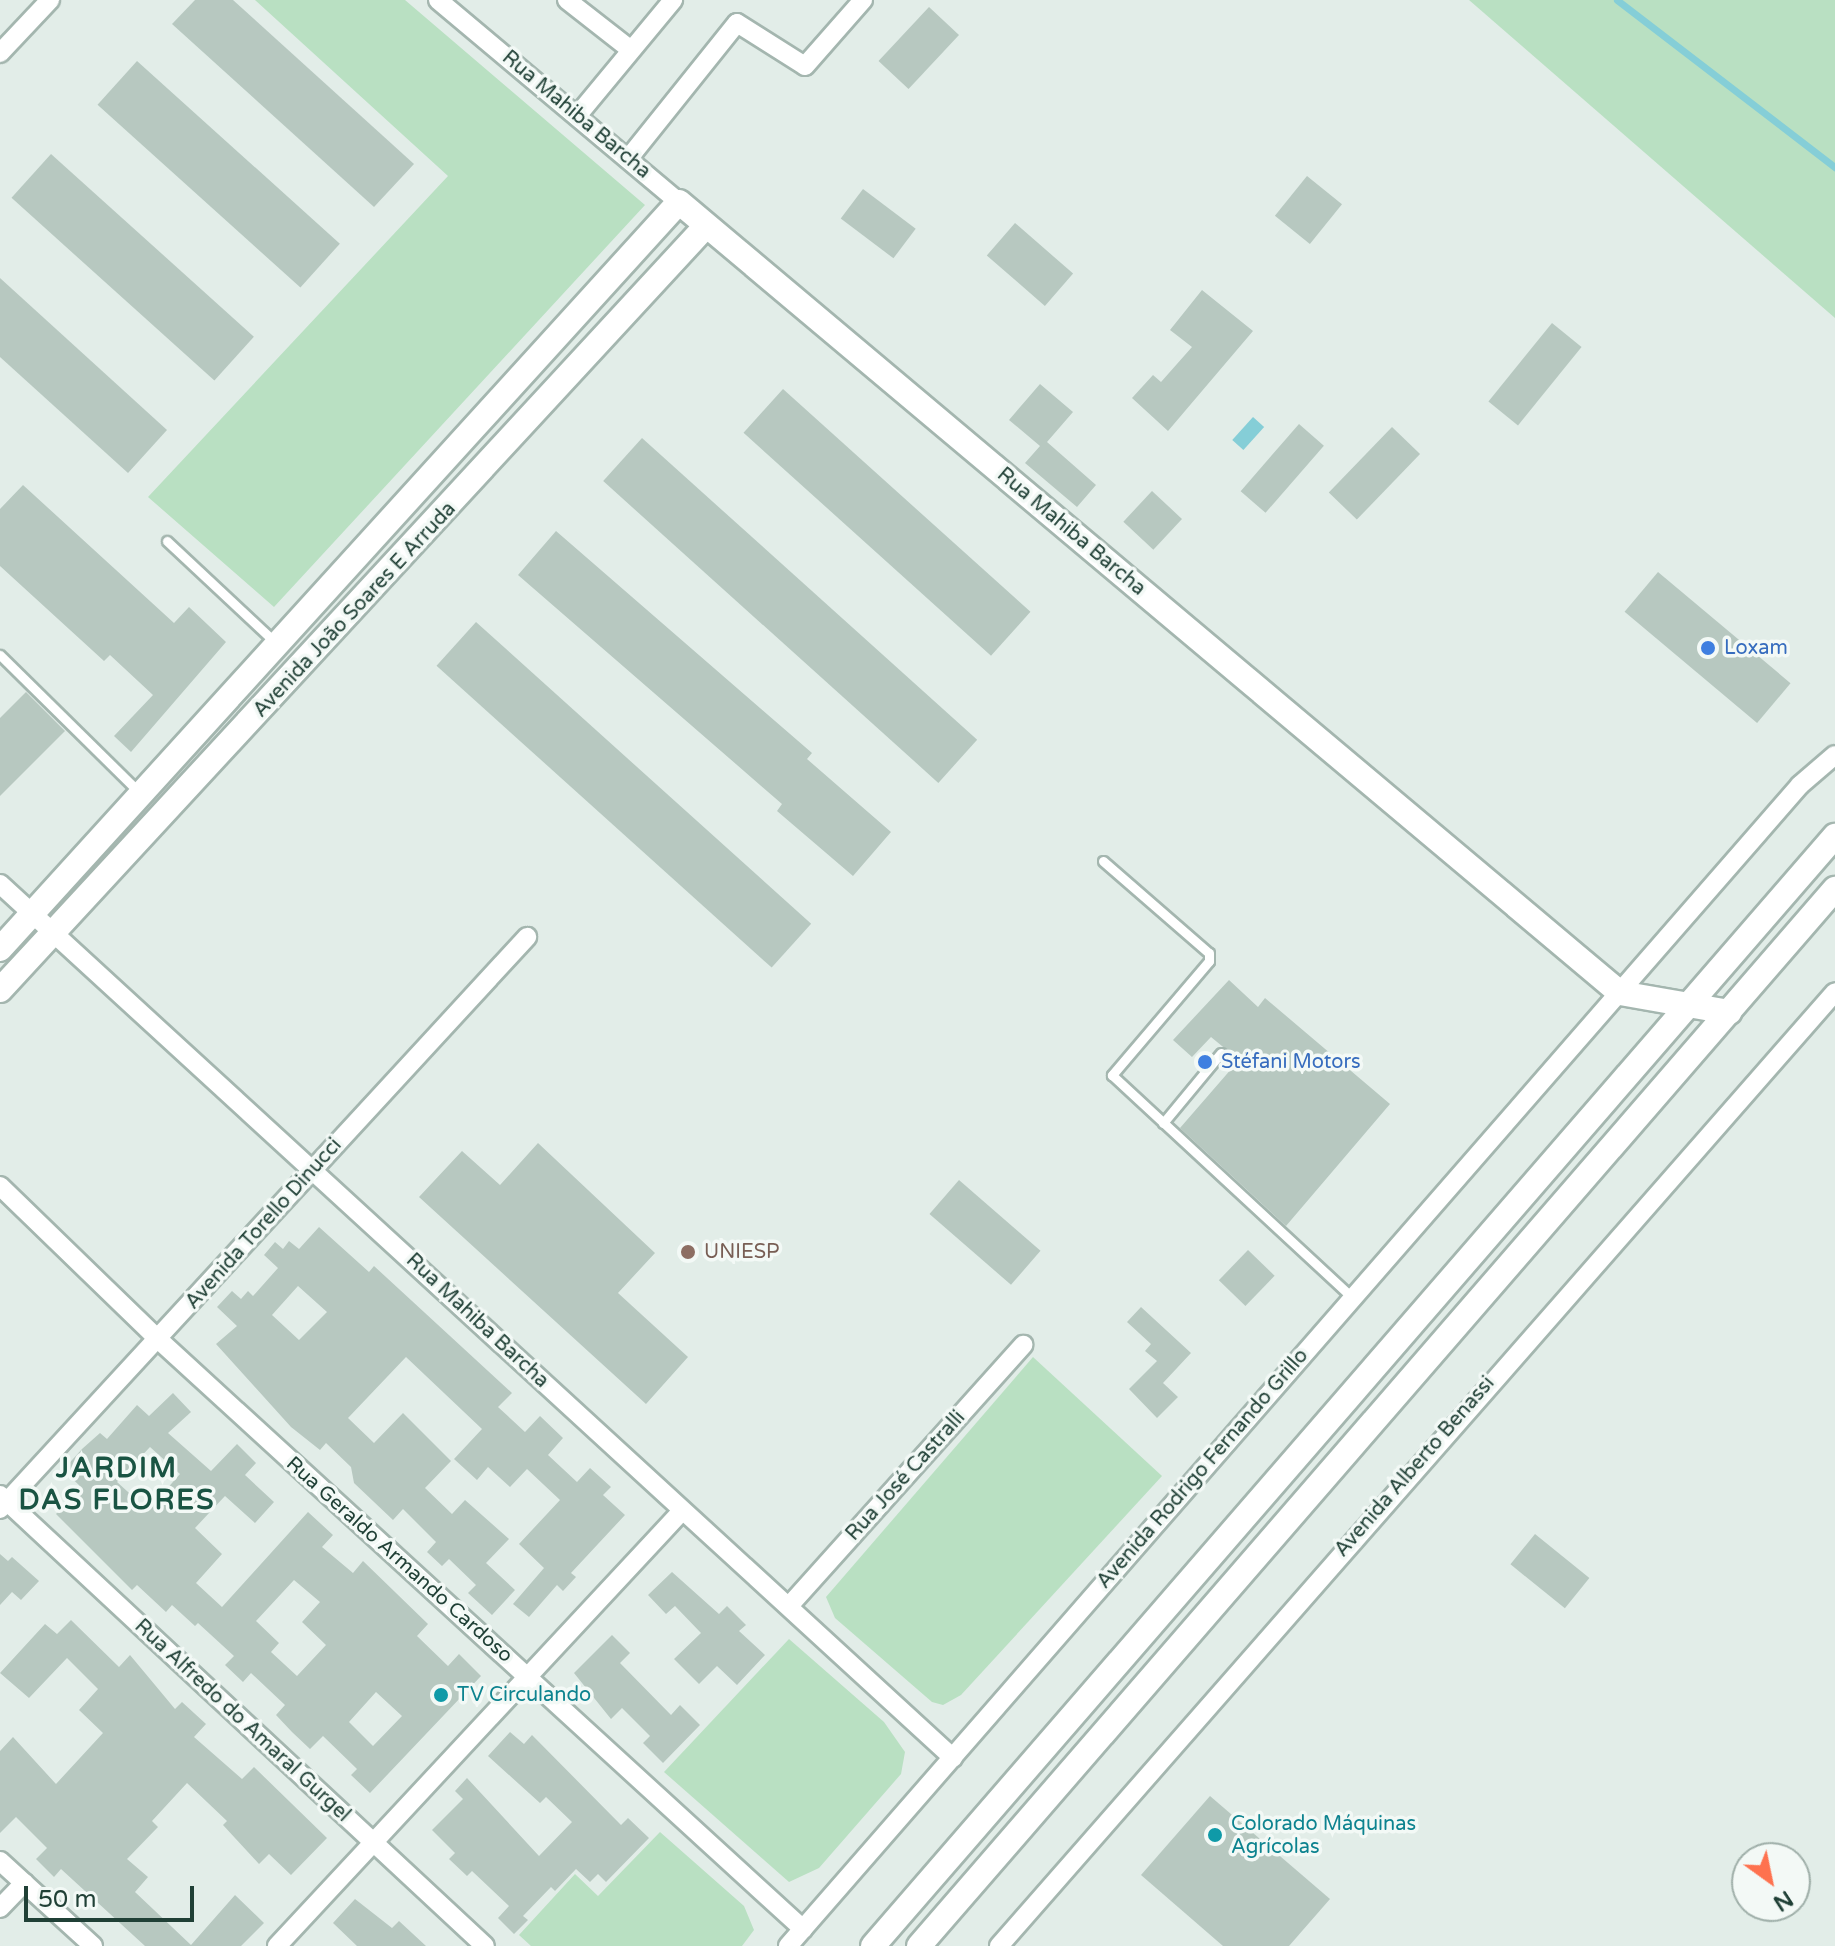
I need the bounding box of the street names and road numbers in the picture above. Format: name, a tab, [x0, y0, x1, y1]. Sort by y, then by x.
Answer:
street label: Rua Mahiba Barcha	[497, 46, 655, 184]
street label: Rua Mahiba Barcha	[992, 463, 1150, 601]
street label: Avenida João Soares E Arruda	[249, 497, 461, 723]
street label: Avenida Torello Dinucci	[181, 1134, 347, 1314]
street label: Rua Mahiba Barcha	[401, 1249, 553, 1393]
street label: Avenida Rodrigo Fernando Grillo	[1092, 1344, 1314, 1594]
street label: Avenida Alberto Benassi	[1330, 1372, 1500, 1562]
street label: Rua José Castralli	[841, 1406, 971, 1546]
street label: Rua Geraldo Armando Cardoso	[281, 1452, 517, 1668]
street label: Rua Alfredo do Amaral Gurgel	[129, 1615, 355, 1827]

